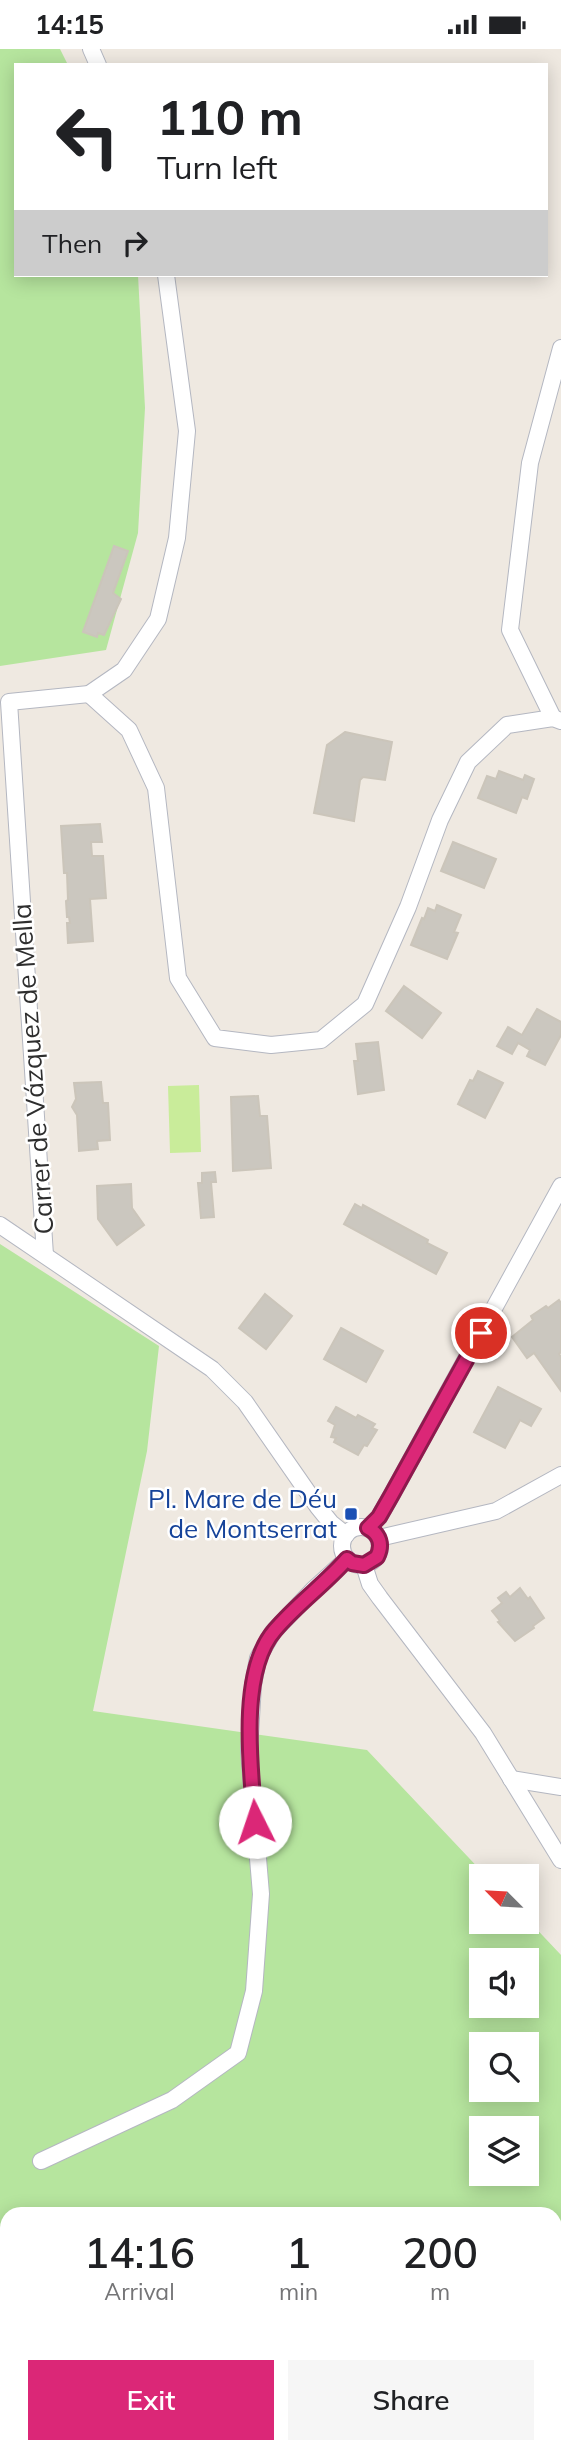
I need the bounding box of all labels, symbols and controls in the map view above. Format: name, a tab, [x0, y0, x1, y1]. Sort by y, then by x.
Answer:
text: 14:15	[35, 8, 104, 41]
text: 110 m	[157, 86, 303, 147]
icon: left	[42, 91, 133, 182]
text: Turn left	[157, 147, 277, 187]
icon: right	[116, 224, 154, 262]
text: Then	[42, 227, 102, 260]
street label: Carrer de Vázquez de Mella	[4, 903, 61, 1236]
pin	[451, 1303, 511, 1363]
icon: arrive	[462, 1314, 500, 1352]
place label: Pl. Mare de Déu de Montserrat	[148, 1482, 337, 1545]
marker: Pl. Mare de Déu de Montserrat	[343, 1506, 359, 1522]
position arrow	[218, 1785, 292, 1859]
north arrow	[469, 1864, 539, 1934]
map controls	[469, 1864, 539, 2186]
button: sound	[469, 1948, 539, 2018]
button: search	[469, 2032, 539, 2102]
button: layers	[469, 2116, 539, 2186]
text: 14:16	[84, 2226, 195, 2279]
text: 1	[286, 2226, 311, 2279]
text: 200	[402, 2226, 478, 2279]
text: Arrival	[104, 2277, 175, 2306]
text: min	[279, 2277, 318, 2306]
text: m	[430, 2277, 450, 2306]
button: Exit	[28, 2360, 274, 2440]
button: Share	[288, 2360, 534, 2440]

